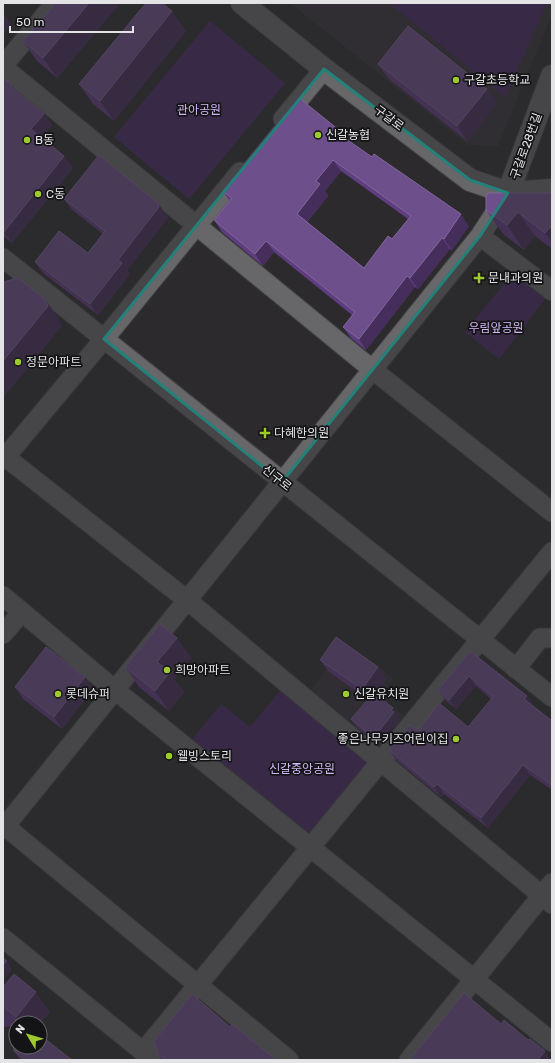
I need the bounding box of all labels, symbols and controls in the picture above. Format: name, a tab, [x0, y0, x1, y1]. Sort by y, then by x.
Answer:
scale bar	[10, 8, 133, 34]
text: 50 m	[16, 15, 44, 29]
place label: 구갈초등학교	[464, 73, 530, 87]
marker: 구갈초등학교	[451, 75, 461, 85]
street label: 구갈로	[372, 102, 406, 134]
park label: 관아공원	[177, 103, 221, 117]
street label: 구갈로28번길	[507, 111, 545, 181]
place label: 신갈농협	[326, 128, 370, 142]
marker: 신갈농협	[313, 130, 323, 140]
place label: B동	[35, 133, 54, 147]
marker: B동	[22, 135, 32, 145]
place label: C동	[46, 187, 65, 201]
marker: C동	[33, 189, 43, 199]
place label: 문내과의원	[488, 271, 543, 285]
marker: 문내과의원	[473, 272, 485, 284]
park label: 우림앞공원	[468, 321, 524, 335]
place label: 정문아파트	[26, 355, 81, 369]
marker: 정문아파트	[13, 357, 23, 367]
place label: 다혜한의원	[274, 426, 329, 440]
marker: 다혜한의원	[259, 427, 271, 439]
street label: 신구로	[260, 462, 294, 494]
place label: 희망아파트	[175, 663, 230, 677]
marker: 희망아파트	[162, 665, 172, 675]
place label: 롯데슈퍼	[66, 687, 110, 701]
place label: 신갈유치원	[354, 687, 409, 701]
marker: 롯데슈퍼	[53, 689, 63, 699]
marker: 신갈유치원	[341, 689, 351, 699]
place label: 좋은나무키즈어린이집	[338, 732, 448, 746]
marker: 좋은나무키즈어린이집	[451, 734, 461, 744]
place label: 웰빙스토리	[177, 749, 232, 763]
marker: 웰빙스토리	[164, 751, 174, 761]
park label: 신갈중앙공원	[269, 762, 335, 776]
north arrow	[8, 1015, 48, 1055]
text: N	[13, 1022, 28, 1036]

